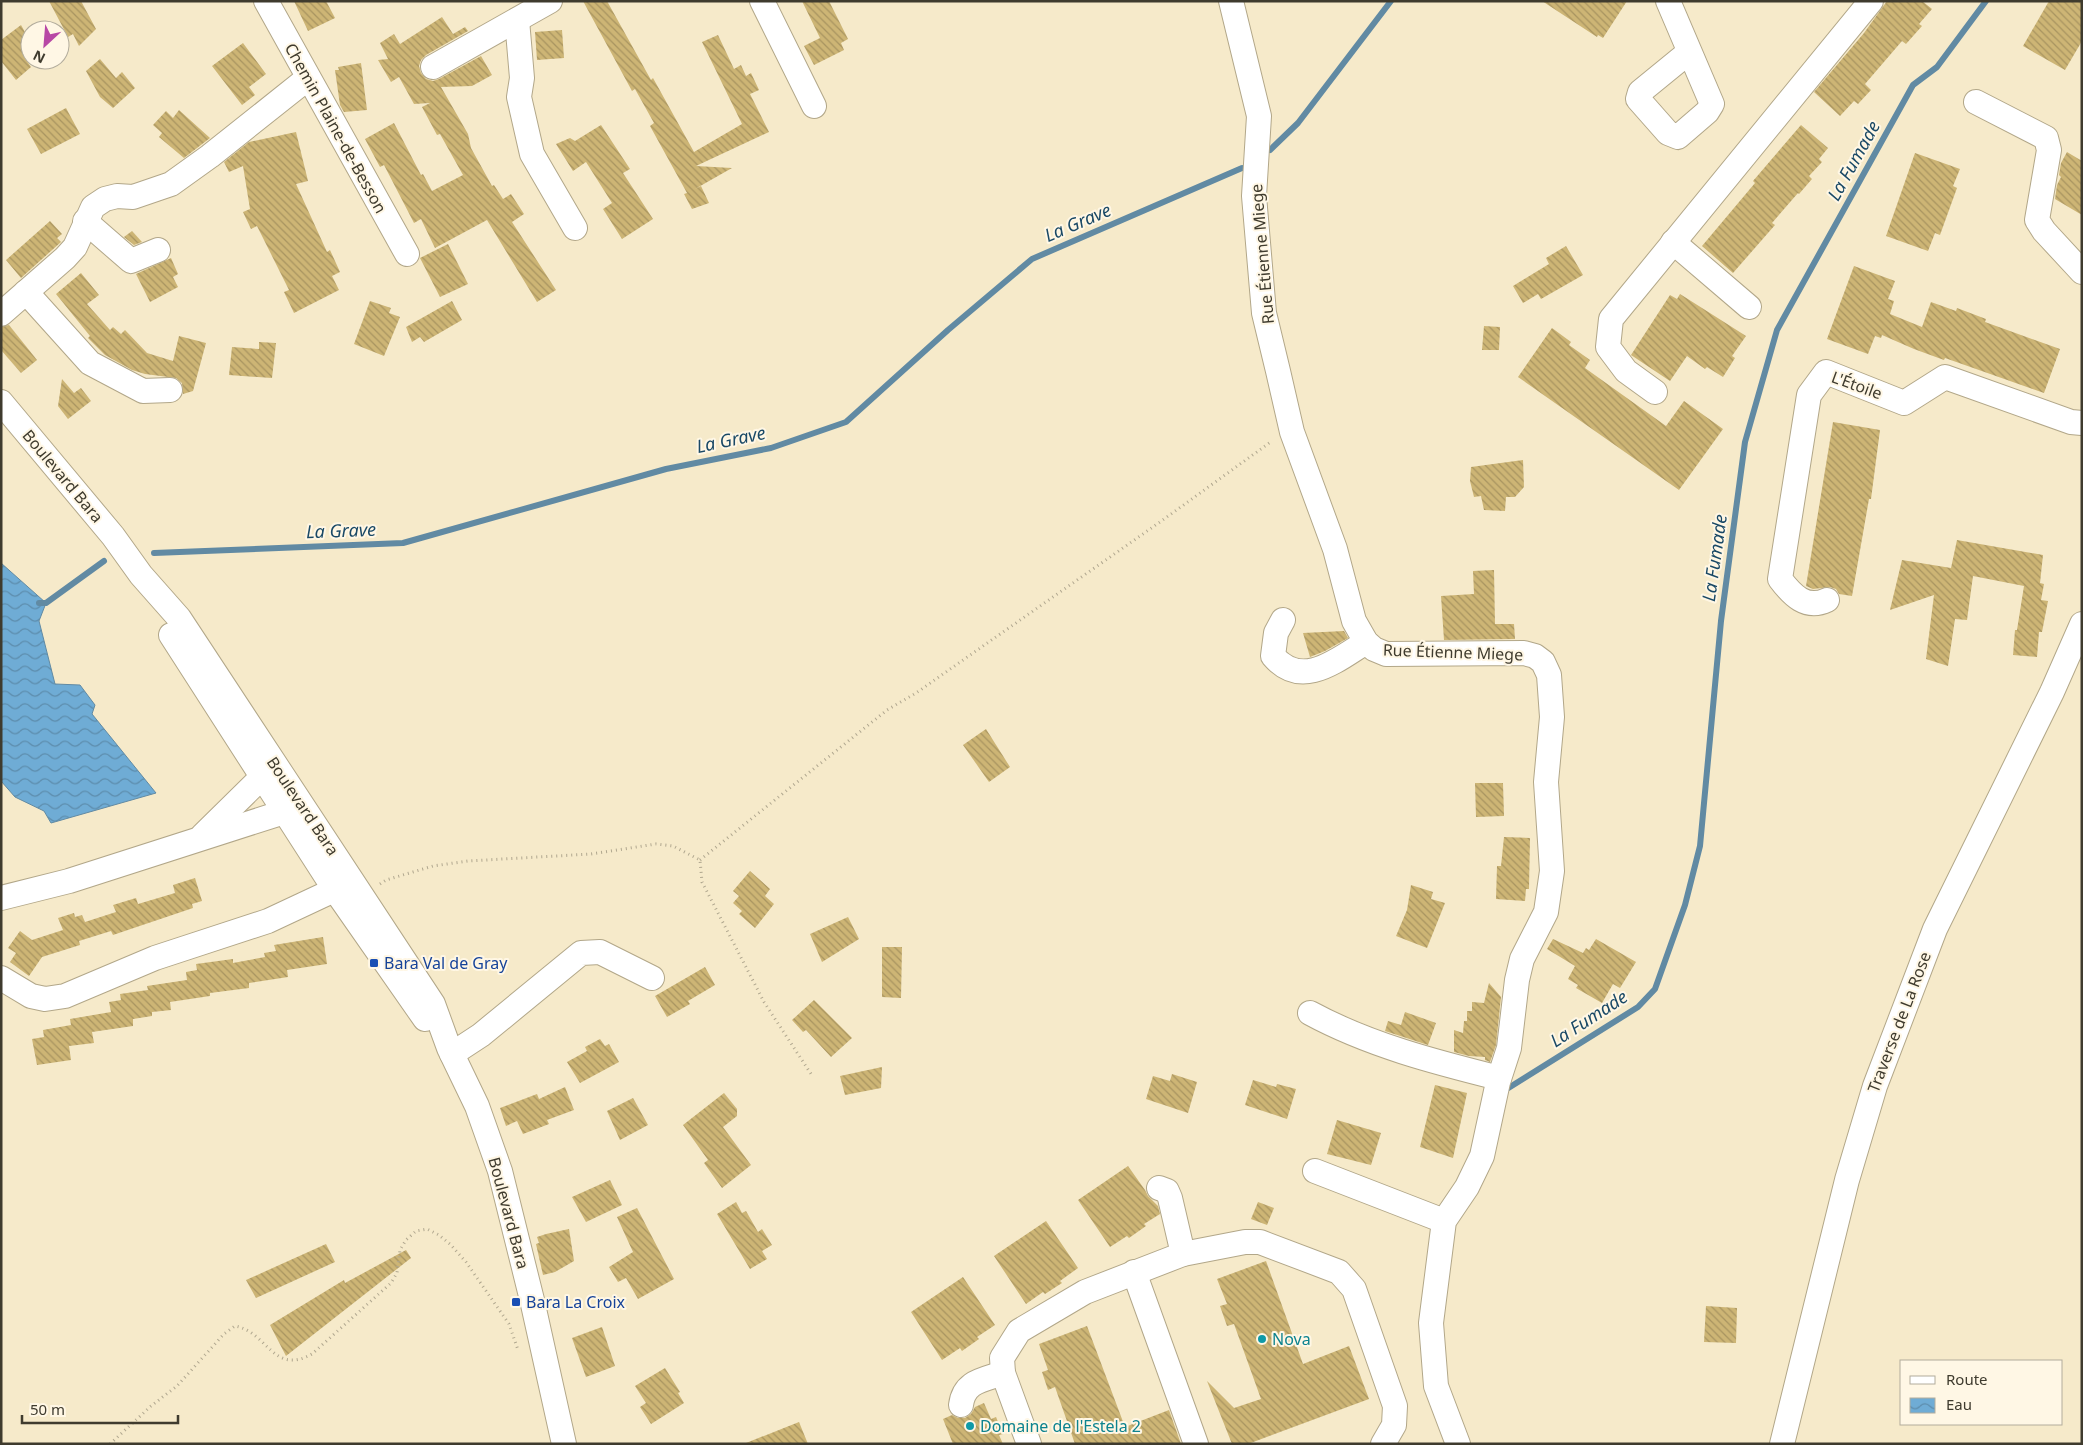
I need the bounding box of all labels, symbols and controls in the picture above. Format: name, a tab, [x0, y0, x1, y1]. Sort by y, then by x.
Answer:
north arrow	[20, 20, 70, 70]
street label: Chemin Plaine-de-Besson	[280, 39, 392, 217]
text: N	[30, 46, 48, 68]
water label: La Fumade	[1821, 116, 1885, 205]
street label: Rue Étienne Miege	[1245, 183, 1279, 325]
water label: La Grave	[1041, 197, 1115, 247]
street label: L'Étoile	[1829, 366, 1885, 404]
water label: La Grave	[694, 420, 768, 458]
street label: Boulevard Bara	[18, 425, 108, 527]
water label: La Fumade	[1696, 513, 1732, 603]
water label: La Grave	[305, 517, 376, 543]
street label: Rue Étienne Miege	[1382, 639, 1524, 665]
street label: Boulevard Bara	[262, 752, 344, 860]
street label: Traverse de La Rose	[1862, 949, 1936, 1095]
place label: Bara Val de Gray	[384, 952, 508, 974]
marker: Bara Val de Gray	[368, 957, 380, 969]
water label: La Fumade	[1545, 984, 1632, 1052]
street label: Boulevard Bara	[484, 1155, 534, 1271]
place label: Bara La Croix	[526, 1291, 626, 1313]
marker: Bara La Croix	[510, 1296, 522, 1308]
place label: Nova	[1272, 1328, 1311, 1350]
marker: Nova	[1256, 1333, 1268, 1345]
legend	[1900, 1360, 2063, 1425]
text: Route	[1946, 1369, 1988, 1389]
scale bar	[22, 1392, 179, 1424]
text: Eau	[1946, 1394, 1972, 1414]
text: 50 m	[30, 1399, 65, 1419]
place label: Domaine de l'Estela 2	[980, 1415, 1141, 1437]
marker: Domaine de l'Estela 2	[964, 1420, 976, 1432]

